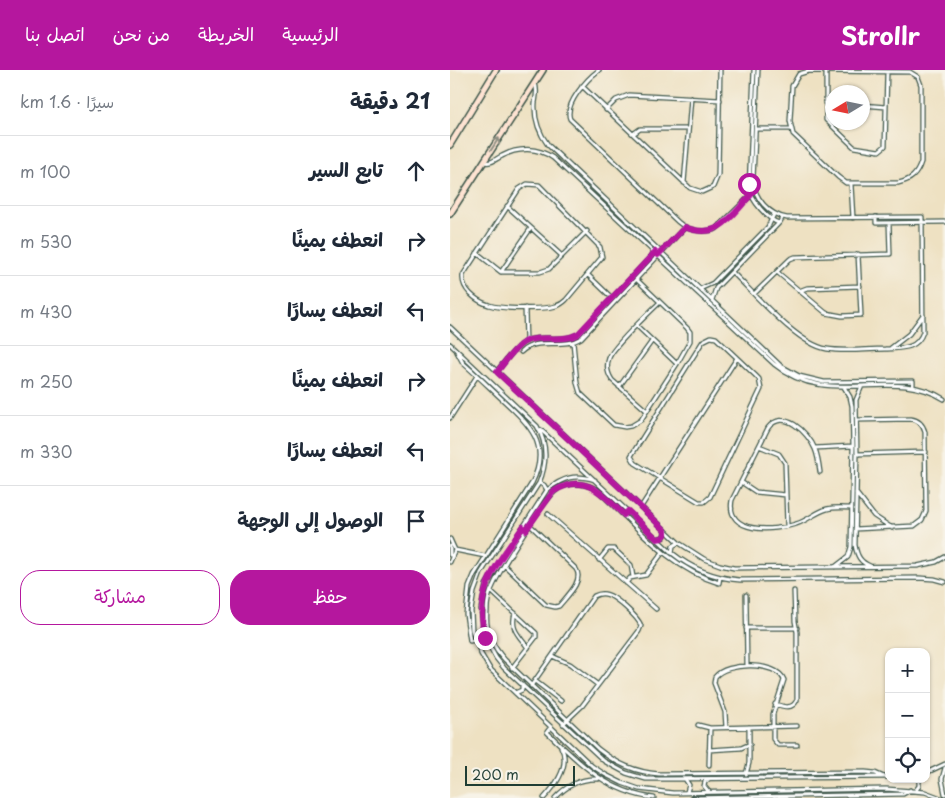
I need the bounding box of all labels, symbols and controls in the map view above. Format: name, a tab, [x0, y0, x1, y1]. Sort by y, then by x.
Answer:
text: Strollr	[841, 17, 920, 53]
text: اتصل بنا	[25, 20, 85, 47]
text: من نحن	[113, 20, 170, 47]
text: الخريطة	[198, 20, 254, 47]
text: الرئيسية	[282, 20, 339, 47]
text: 21 دقيقة	[350, 84, 430, 116]
north arrow	[825, 85, 870, 130]
text: سيرًا · 1.6 km	[20, 89, 114, 113]
one-way arrow	[490, 137, 501, 151]
text: تابع السير	[309, 155, 383, 183]
icon: ahead	[402, 157, 430, 185]
text: 100 m	[20, 159, 70, 183]
route start	[738, 173, 761, 196]
text: انعطف يمينًا	[292, 225, 383, 253]
icon: right	[402, 227, 430, 255]
text: 530 m	[20, 229, 72, 253]
text: انعطف يسارًا	[287, 295, 383, 323]
icon: left	[402, 297, 430, 325]
text: 430 m	[20, 299, 72, 323]
text: انعطف يمينًا	[292, 365, 383, 393]
icon: right	[402, 367, 430, 395]
text: 250 m	[20, 369, 73, 393]
text: انعطف يسارًا	[287, 435, 383, 463]
icon: left	[402, 437, 430, 465]
text: 330 m	[20, 439, 73, 463]
text: الوصول إلى الوجهة	[237, 505, 383, 533]
icon: arrive	[402, 507, 430, 535]
button: مشاركة	[20, 570, 220, 625]
button: حفظ	[230, 570, 430, 625]
route end	[474, 627, 497, 650]
map controls	[885, 648, 930, 783]
button: +	[885, 648, 930, 693]
button: −	[885, 693, 930, 738]
button: locate	[885, 738, 930, 783]
scale bar	[465, 763, 575, 786]
text: 200 m	[472, 764, 519, 785]

